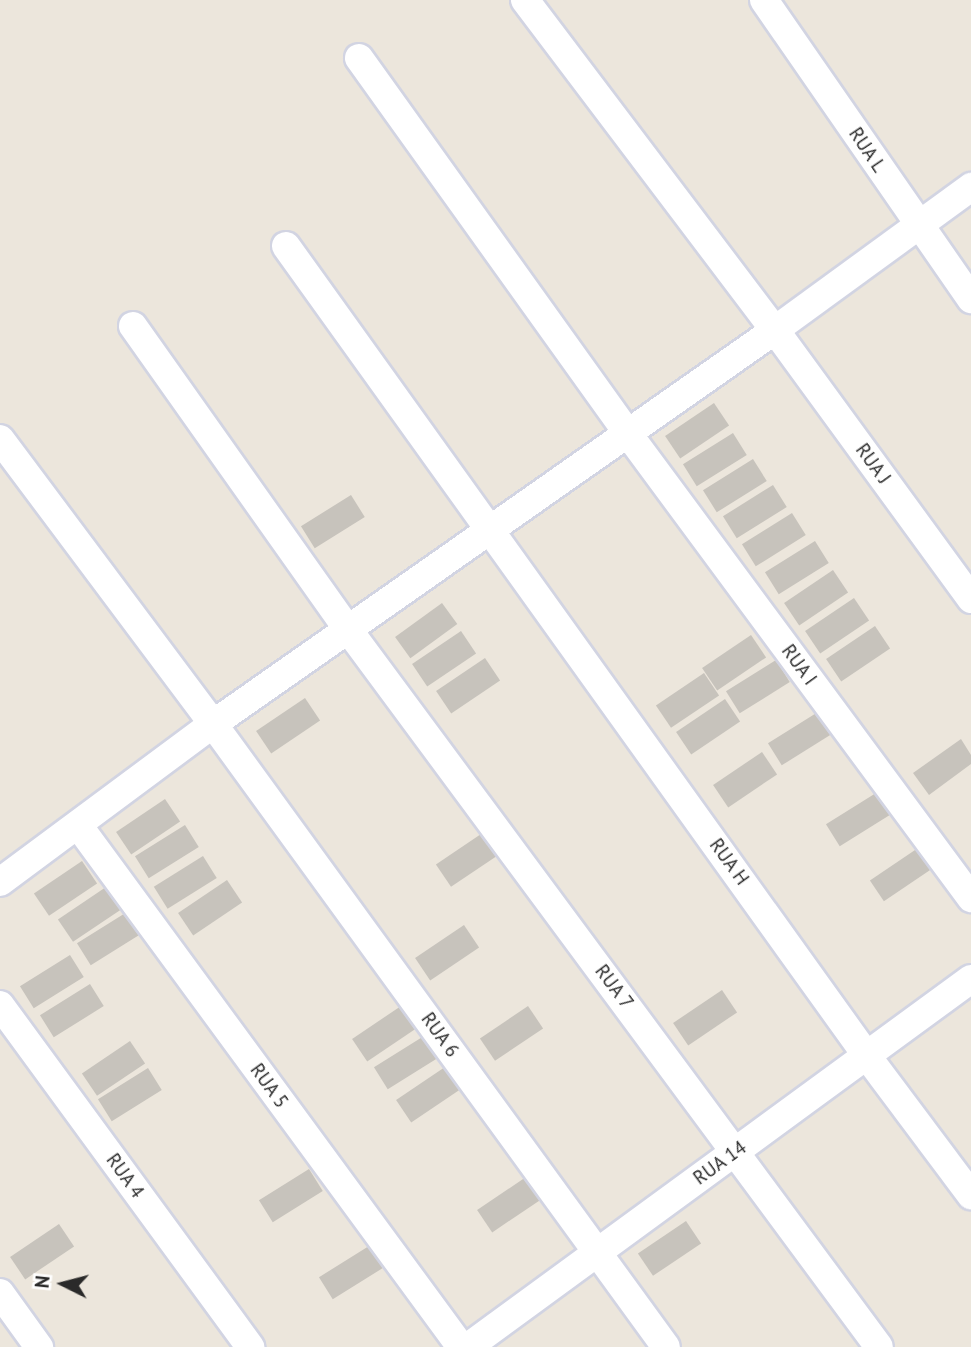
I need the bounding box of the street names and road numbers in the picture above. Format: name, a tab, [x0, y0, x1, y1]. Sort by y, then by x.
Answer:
street label: RUA L	[844, 123, 890, 177]
street label: RUA J	[850, 439, 896, 489]
street label: RUA I	[776, 640, 822, 690]
street label: RUA H	[704, 834, 754, 890]
street label: RUA 7	[590, 960, 638, 1014]
street label: RUA 6	[416, 1008, 464, 1062]
street label: RUA 5	[245, 1059, 293, 1113]
street label: RUA 14	[689, 1136, 751, 1190]
street label: RUA 4	[101, 1149, 149, 1203]

